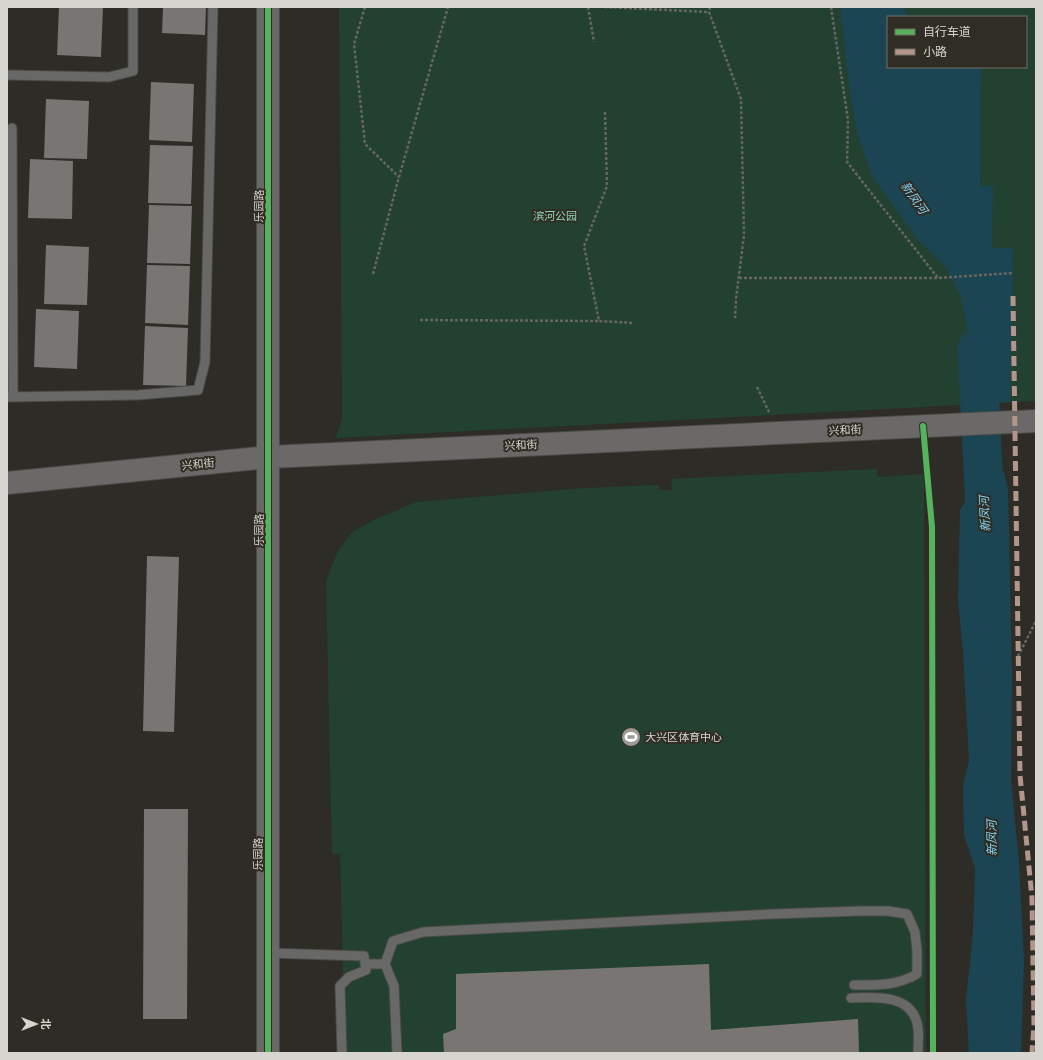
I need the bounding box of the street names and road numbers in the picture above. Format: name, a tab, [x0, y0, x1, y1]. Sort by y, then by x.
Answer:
street label: 乐园路	[252, 190, 266, 223]
street label: 兴和街	[828, 422, 862, 438]
street label: 兴和街	[504, 437, 538, 453]
street label: 兴和街	[181, 455, 215, 473]
street label: 乐园路	[252, 514, 266, 547]
street label: 乐园路	[251, 838, 265, 871]

